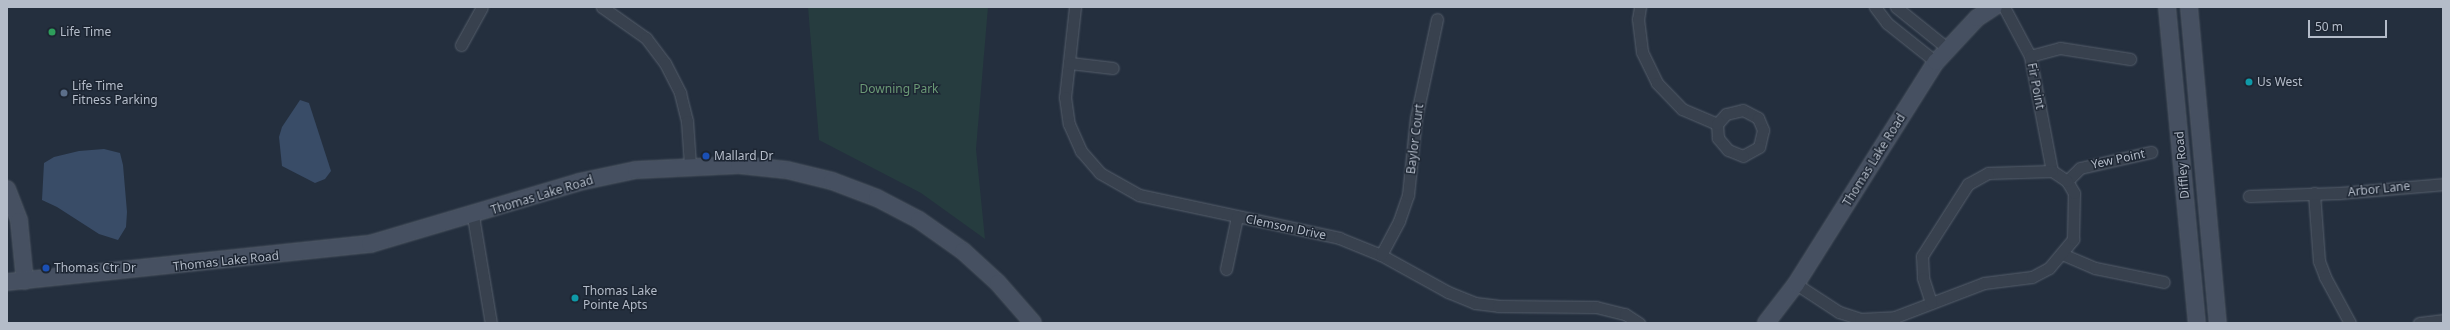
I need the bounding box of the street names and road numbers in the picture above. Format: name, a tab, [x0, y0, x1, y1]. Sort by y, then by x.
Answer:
street label: Fir Point	[2024, 62, 2048, 110]
street label: Baylor Court	[1404, 103, 1426, 175]
street label: Thomas Lake Road	[1840, 111, 1908, 209]
street label: Diffley Road	[2172, 131, 2192, 199]
street label: Yew Point	[2090, 146, 2146, 172]
street label: Thomas Lake Road	[489, 173, 595, 217]
street label: Arbor Lane	[2347, 179, 2411, 199]
street label: Clemson Drive	[1244, 211, 1328, 243]
street label: Thomas Lake Road	[172, 248, 280, 274]

